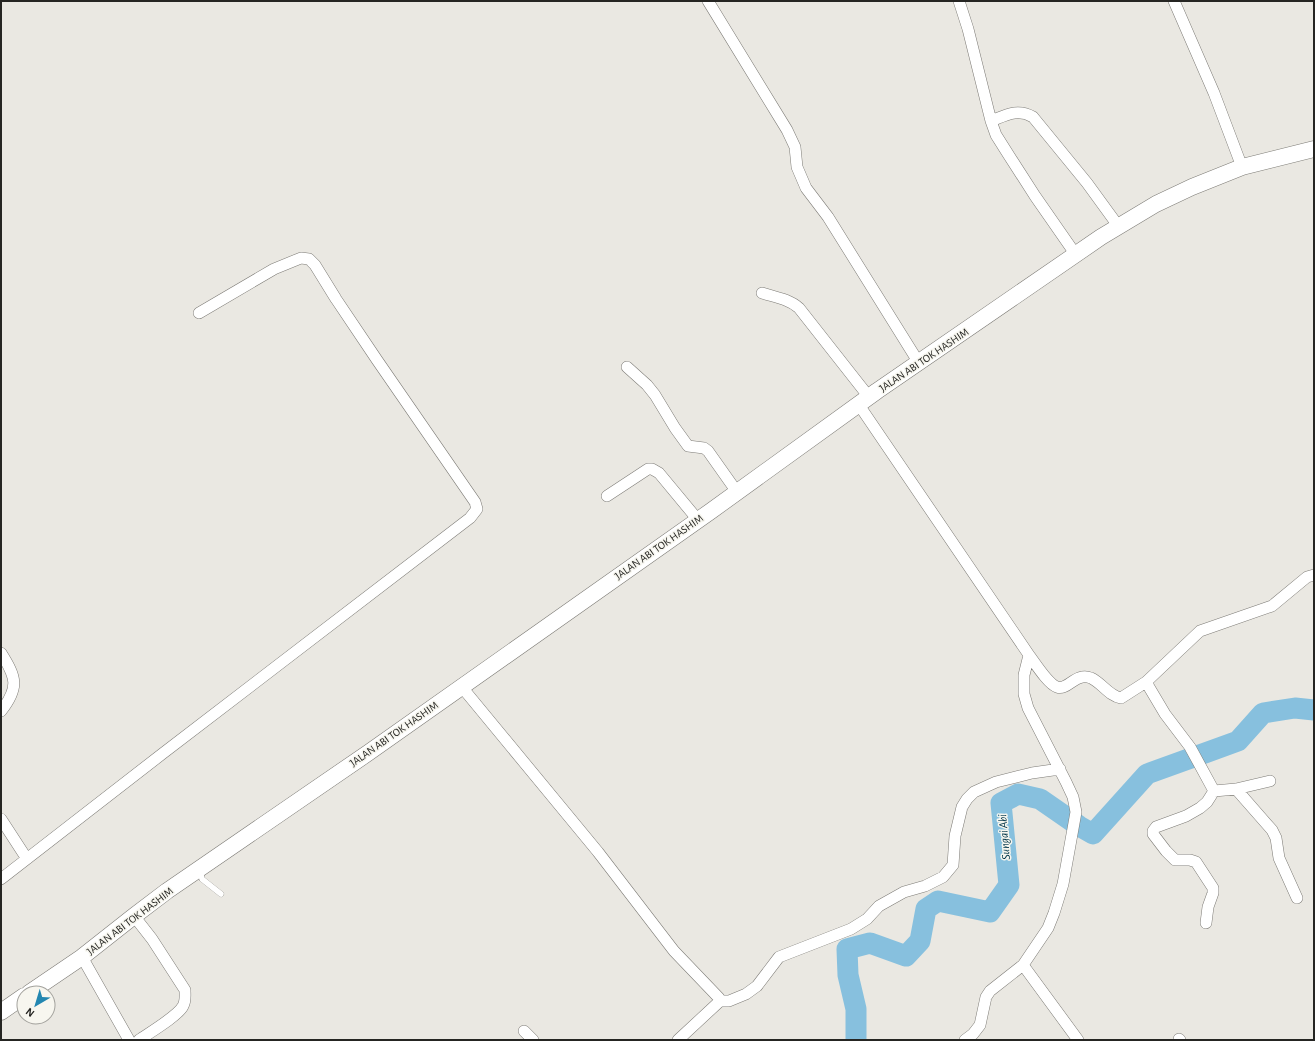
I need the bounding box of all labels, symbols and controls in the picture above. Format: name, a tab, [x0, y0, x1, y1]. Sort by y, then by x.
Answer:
street label: JALAN ABI TOK HASHIM	[877, 326, 971, 394]
street label: JALAN ABI TOK HASHIM	[613, 512, 705, 582]
street label: JALAN ABI TOK HASHIM	[348, 699, 440, 769]
water label: Sungai Abi	[996, 813, 1012, 860]
street label: JALAN ABI TOK HASHIM	[85, 885, 176, 957]
north arrow	[16, 985, 56, 1025]
text: N	[24, 1006, 37, 1019]

